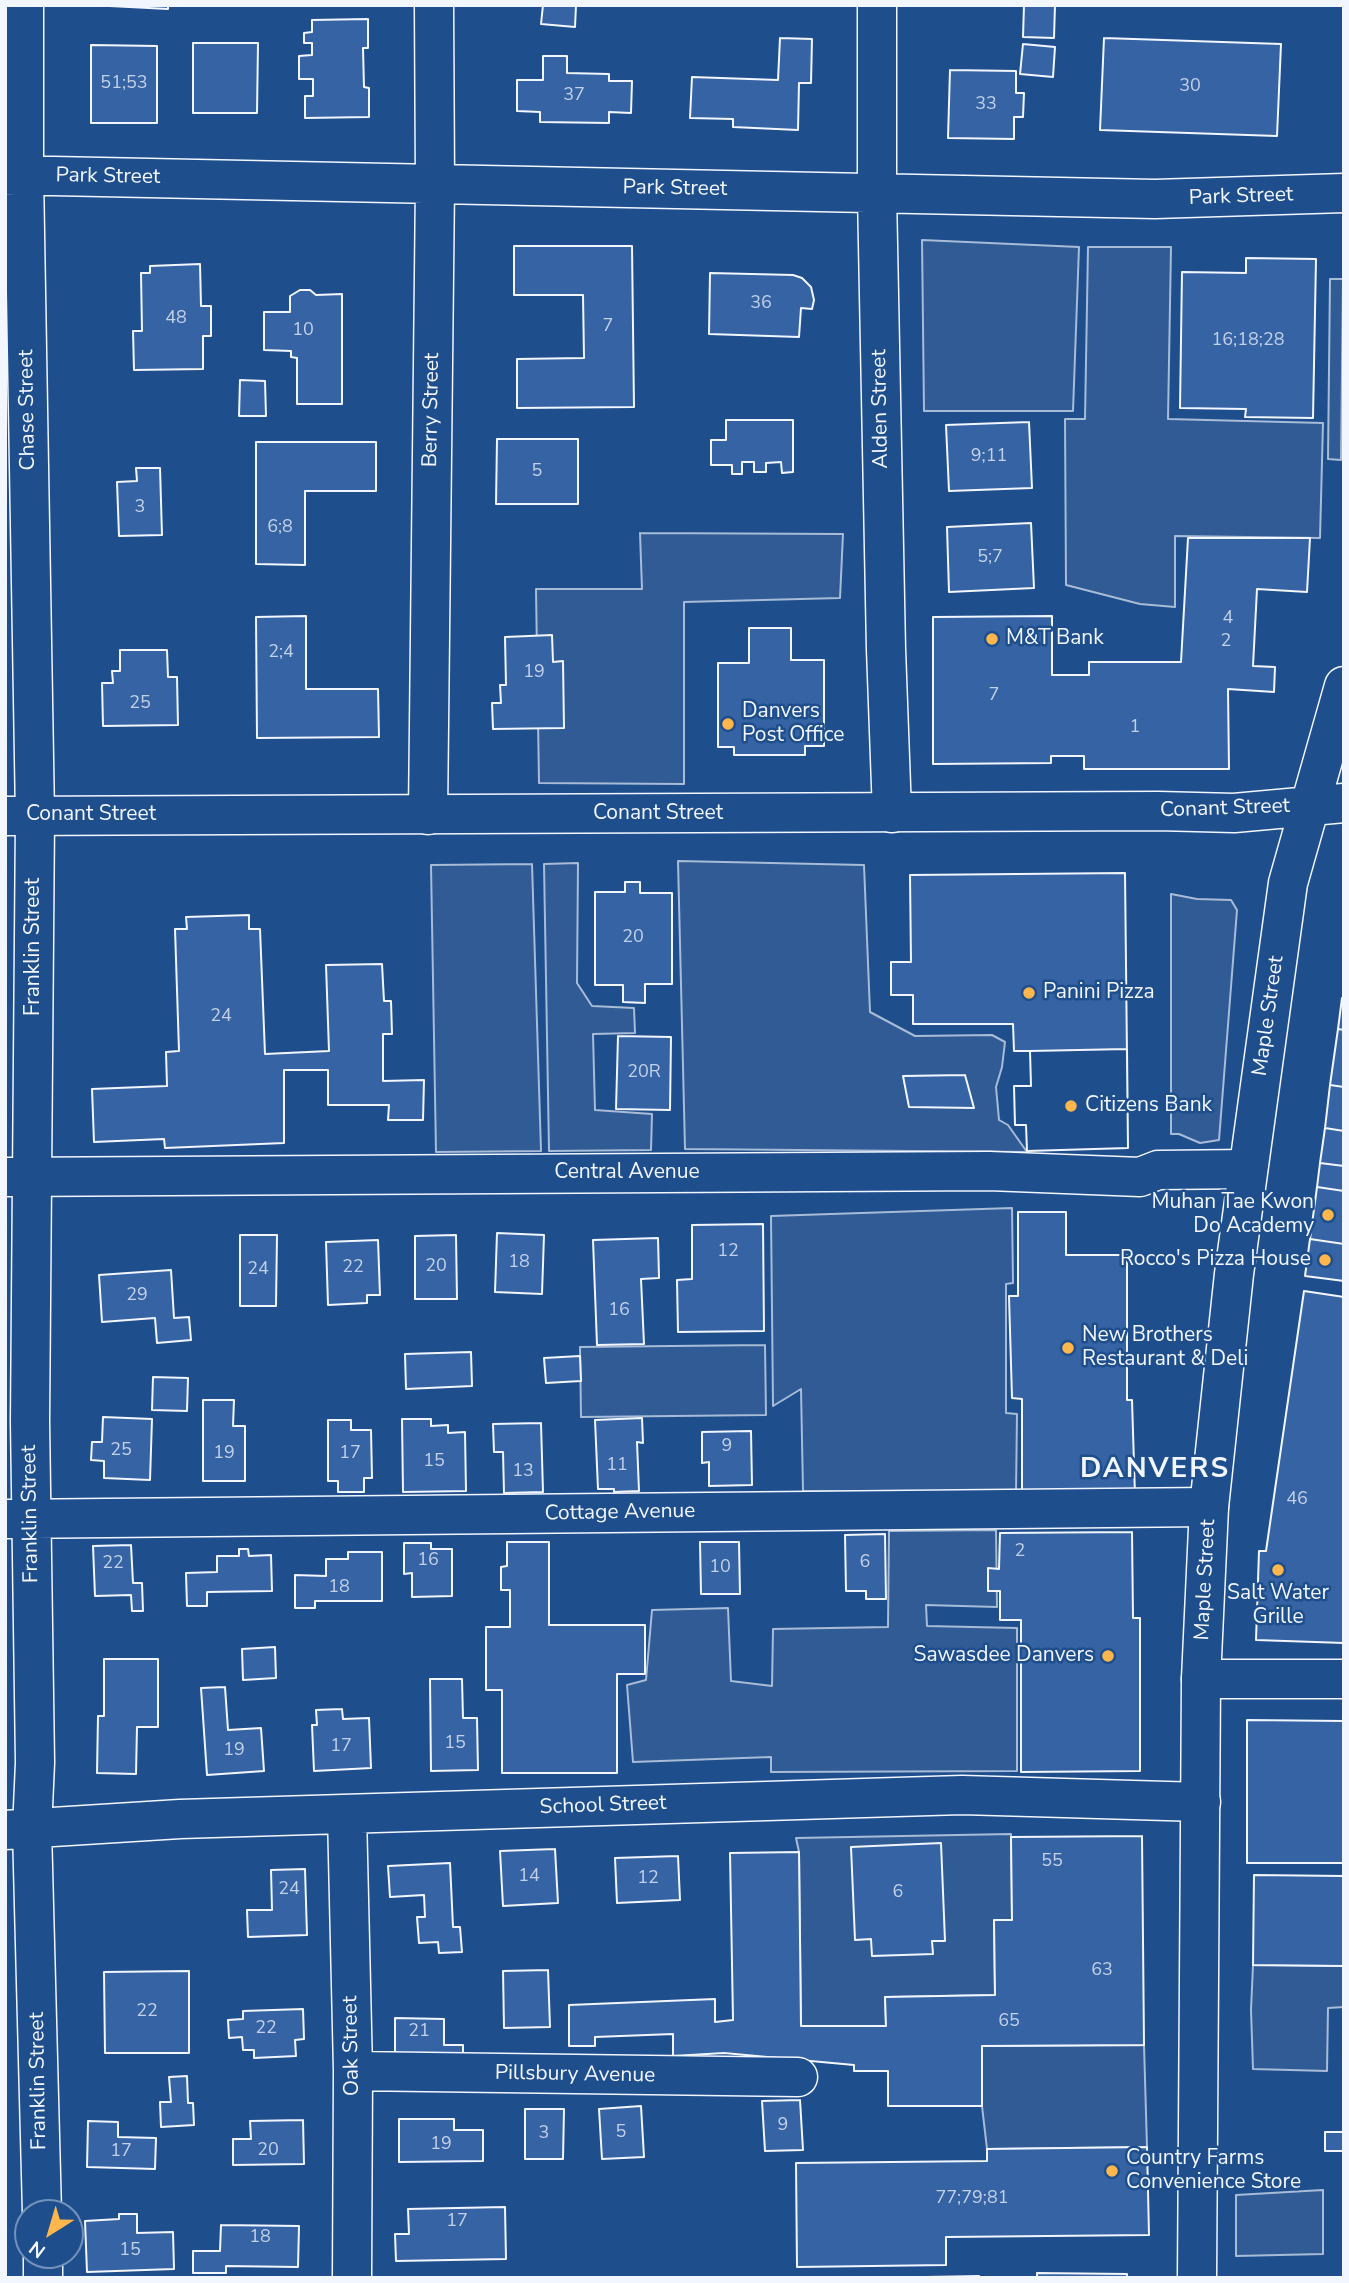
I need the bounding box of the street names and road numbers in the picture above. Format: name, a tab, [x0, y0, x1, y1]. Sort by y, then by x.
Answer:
street label: Park Street	[55, 163, 161, 191]
street label: Park Street	[622, 175, 728, 203]
street label: Park Street	[1188, 183, 1294, 211]
street label: Chase Street	[14, 349, 42, 471]
street label: Alden Street	[867, 349, 895, 469]
street label: Berry Street	[418, 353, 446, 467]
street label: Conant Street	[1160, 794, 1290, 824]
street label: Conant Street	[593, 801, 723, 827]
street label: Conant Street	[26, 802, 156, 828]
street label: Franklin Street	[21, 878, 47, 1016]
street label: Maple Street	[1248, 954, 1290, 1078]
street label: Central Avenue	[554, 1160, 700, 1186]
street label: Franklin Street	[17, 1445, 45, 1583]
street label: Cottage Avenue	[544, 1499, 696, 1527]
street label: Maple Street	[1190, 1519, 1222, 1641]
street label: School Street	[539, 1791, 667, 1821]
street label: Oak Street	[339, 1996, 365, 2096]
street label: Franklin Street	[25, 2012, 53, 2150]
street label: Pillsbury Avenue	[495, 2061, 655, 2089]

